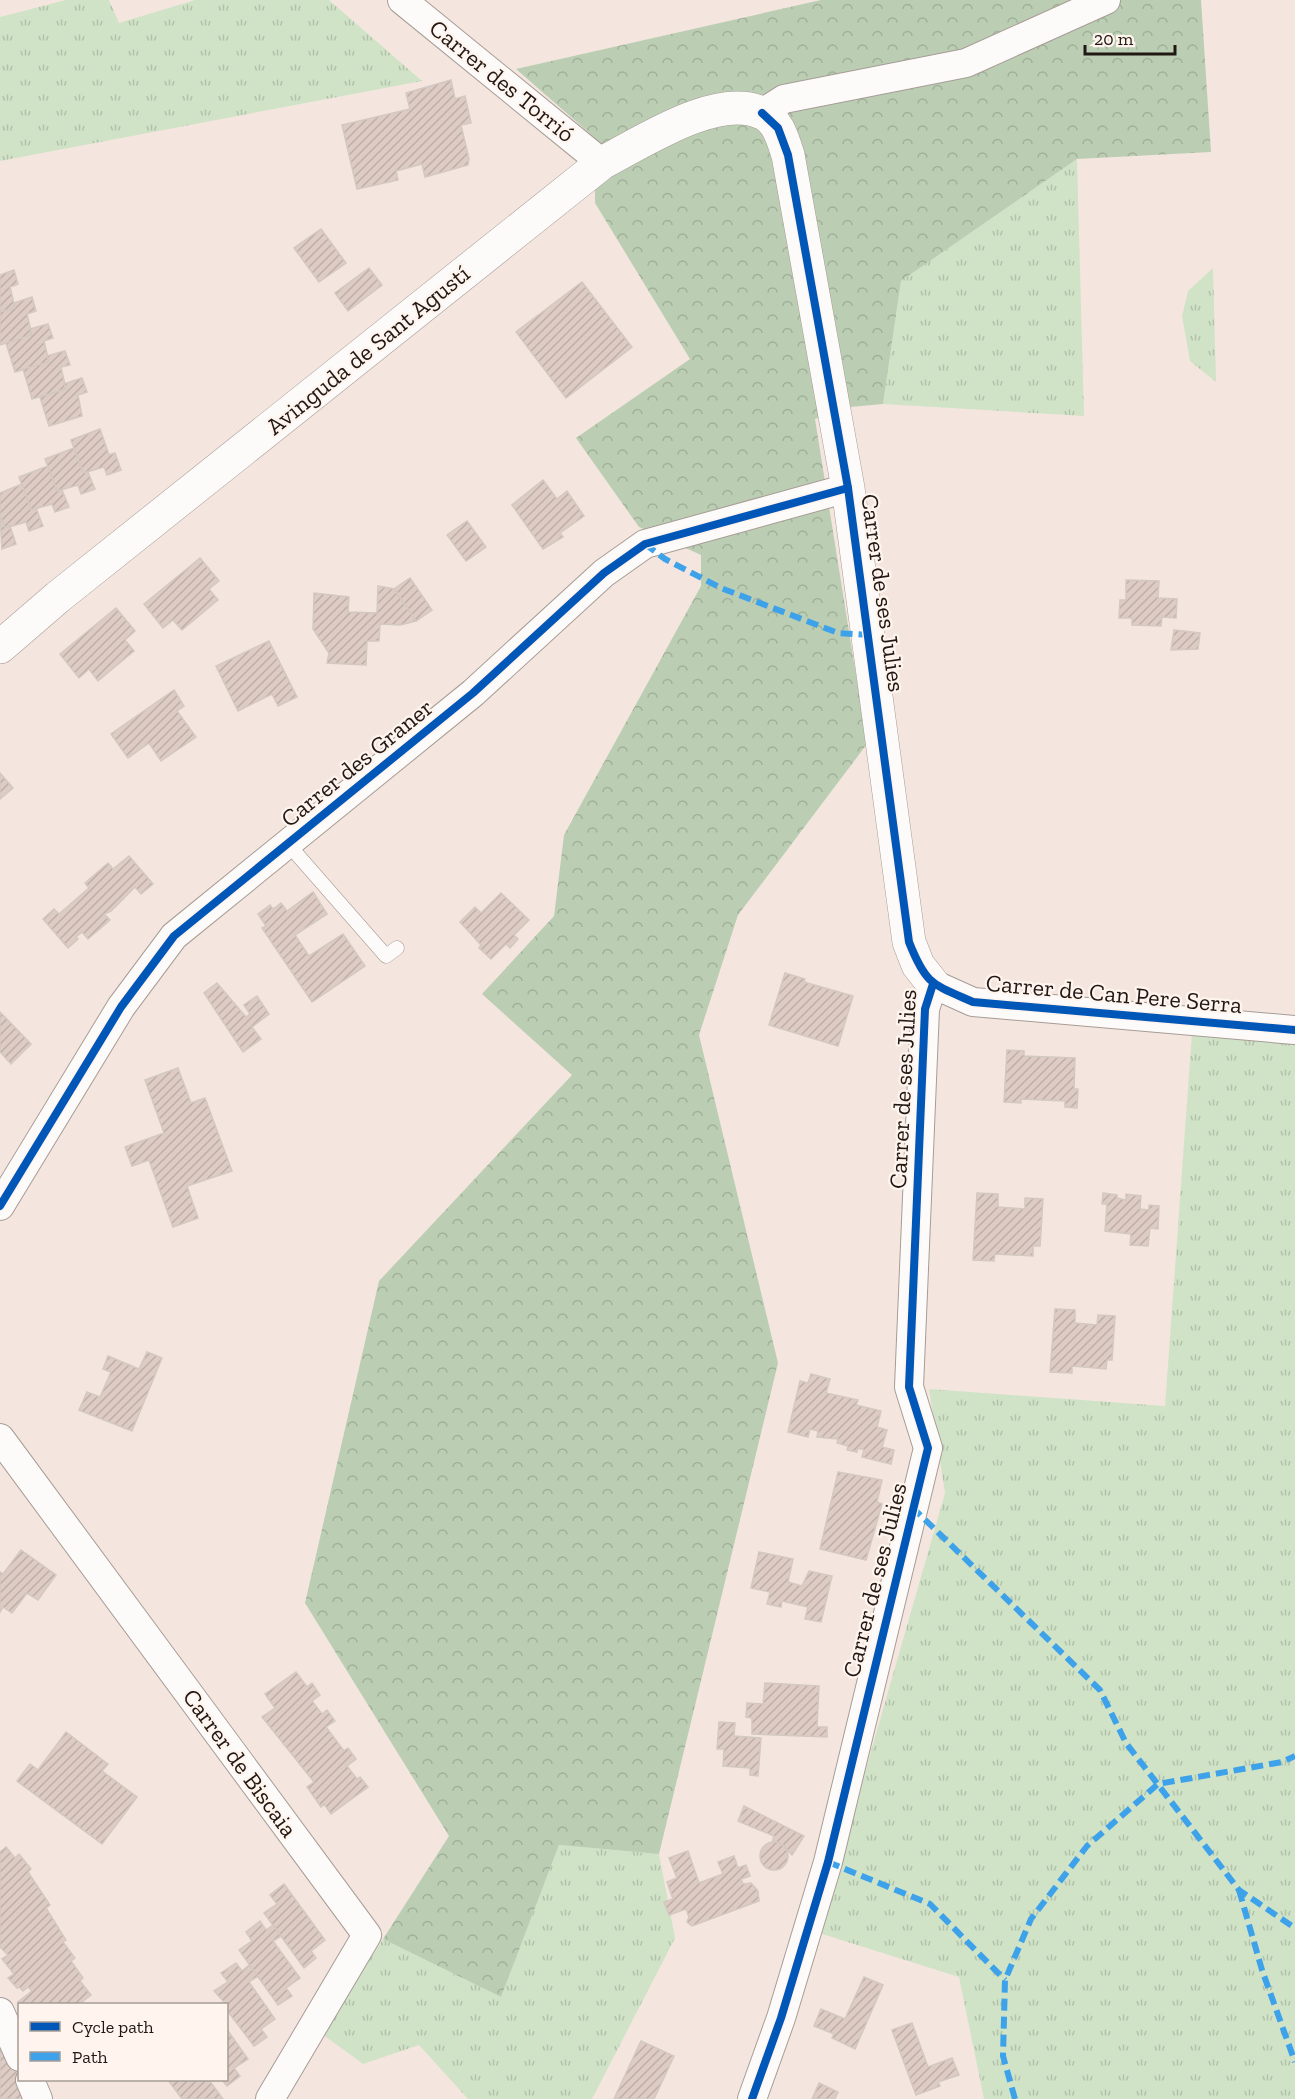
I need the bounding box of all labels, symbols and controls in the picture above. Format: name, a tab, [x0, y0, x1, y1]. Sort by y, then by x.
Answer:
street label: Carrer des Torrió	[424, 13, 581, 148]
scale bar	[1085, 18, 1175, 56]
text: 20 m	[1094, 28, 1134, 50]
street label: Avinguda de Sant Agustí	[260, 258, 476, 441]
street label: Carrer de ses Julies	[855, 492, 912, 694]
street label: Carrer des Graner	[275, 692, 439, 833]
street label: Carrer de Can Pere Serra	[985, 968, 1244, 1019]
street label: Carrer de ses Julies	[883, 988, 922, 1189]
street label: Carrer de ses Julies	[836, 1479, 913, 1680]
street label: Carrer de Biscaia	[177, 1683, 304, 1843]
legend	[18, 2003, 228, 2081]
text: Cycle path	[72, 2016, 154, 2038]
text: Path	[72, 2046, 108, 2068]

